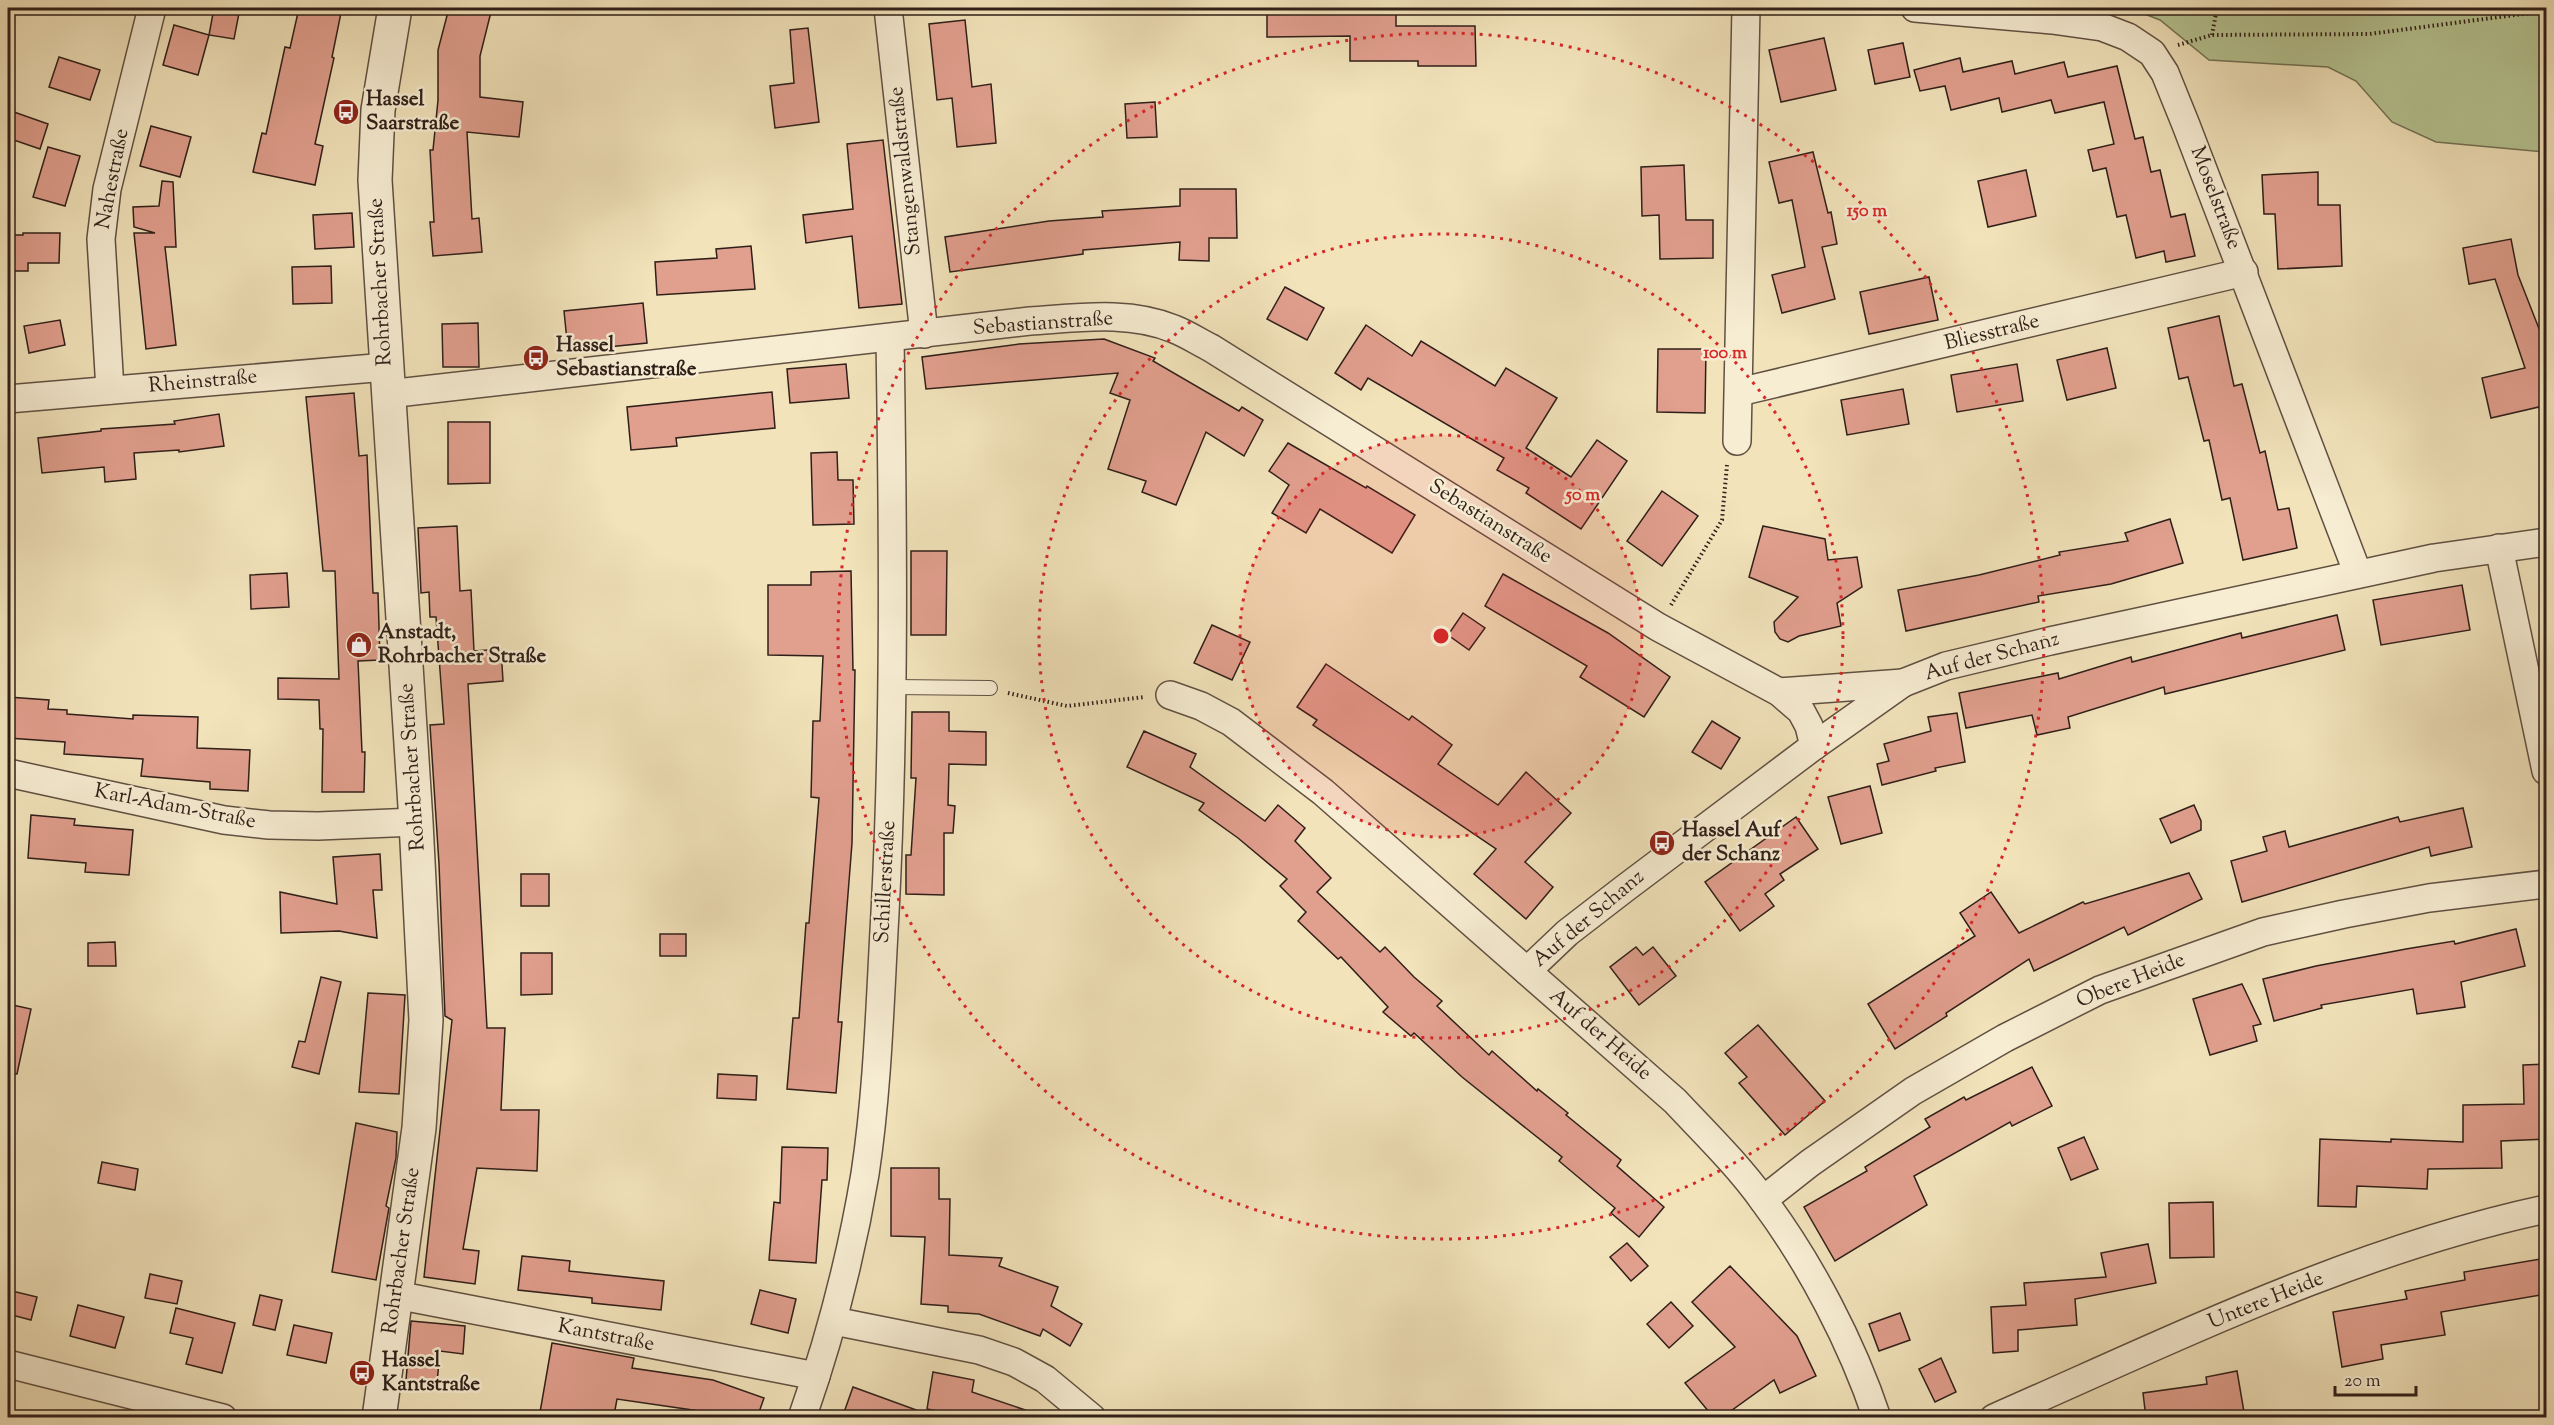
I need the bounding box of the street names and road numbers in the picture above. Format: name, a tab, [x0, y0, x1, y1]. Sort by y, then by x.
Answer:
street label: Stangenwaldstraße	[882, 85, 930, 257]
street label: Nahestraße	[89, 126, 137, 232]
street label: Moselstraße	[2182, 142, 2248, 254]
street label: Rohrbacher Straße	[362, 197, 400, 367]
street label: Sebastianstraße	[972, 304, 1114, 344]
street label: Bliesstraße	[1941, 307, 2043, 359]
street label: Rheinstraße	[147, 362, 259, 402]
street label: Sebastianstraße	[1422, 472, 1558, 572]
street label: Auf der Schanz	[1921, 625, 2063, 689]
street label: Rohrbacher Straße	[392, 682, 434, 852]
street label: Karl-Adam-Straße	[92, 777, 258, 837]
street label: Schillerstraße	[868, 820, 904, 944]
street label: Auf der Schanz	[1526, 863, 1652, 975]
street label: Obere Heide	[2072, 946, 2190, 1016]
street label: Auf der Heide	[1542, 982, 1658, 1088]
street label: Rohrbacher Straße	[375, 1166, 429, 1336]
street label: Untere Heide	[2204, 1264, 2328, 1338]
street label: Kantstraße	[555, 1312, 657, 1360]

